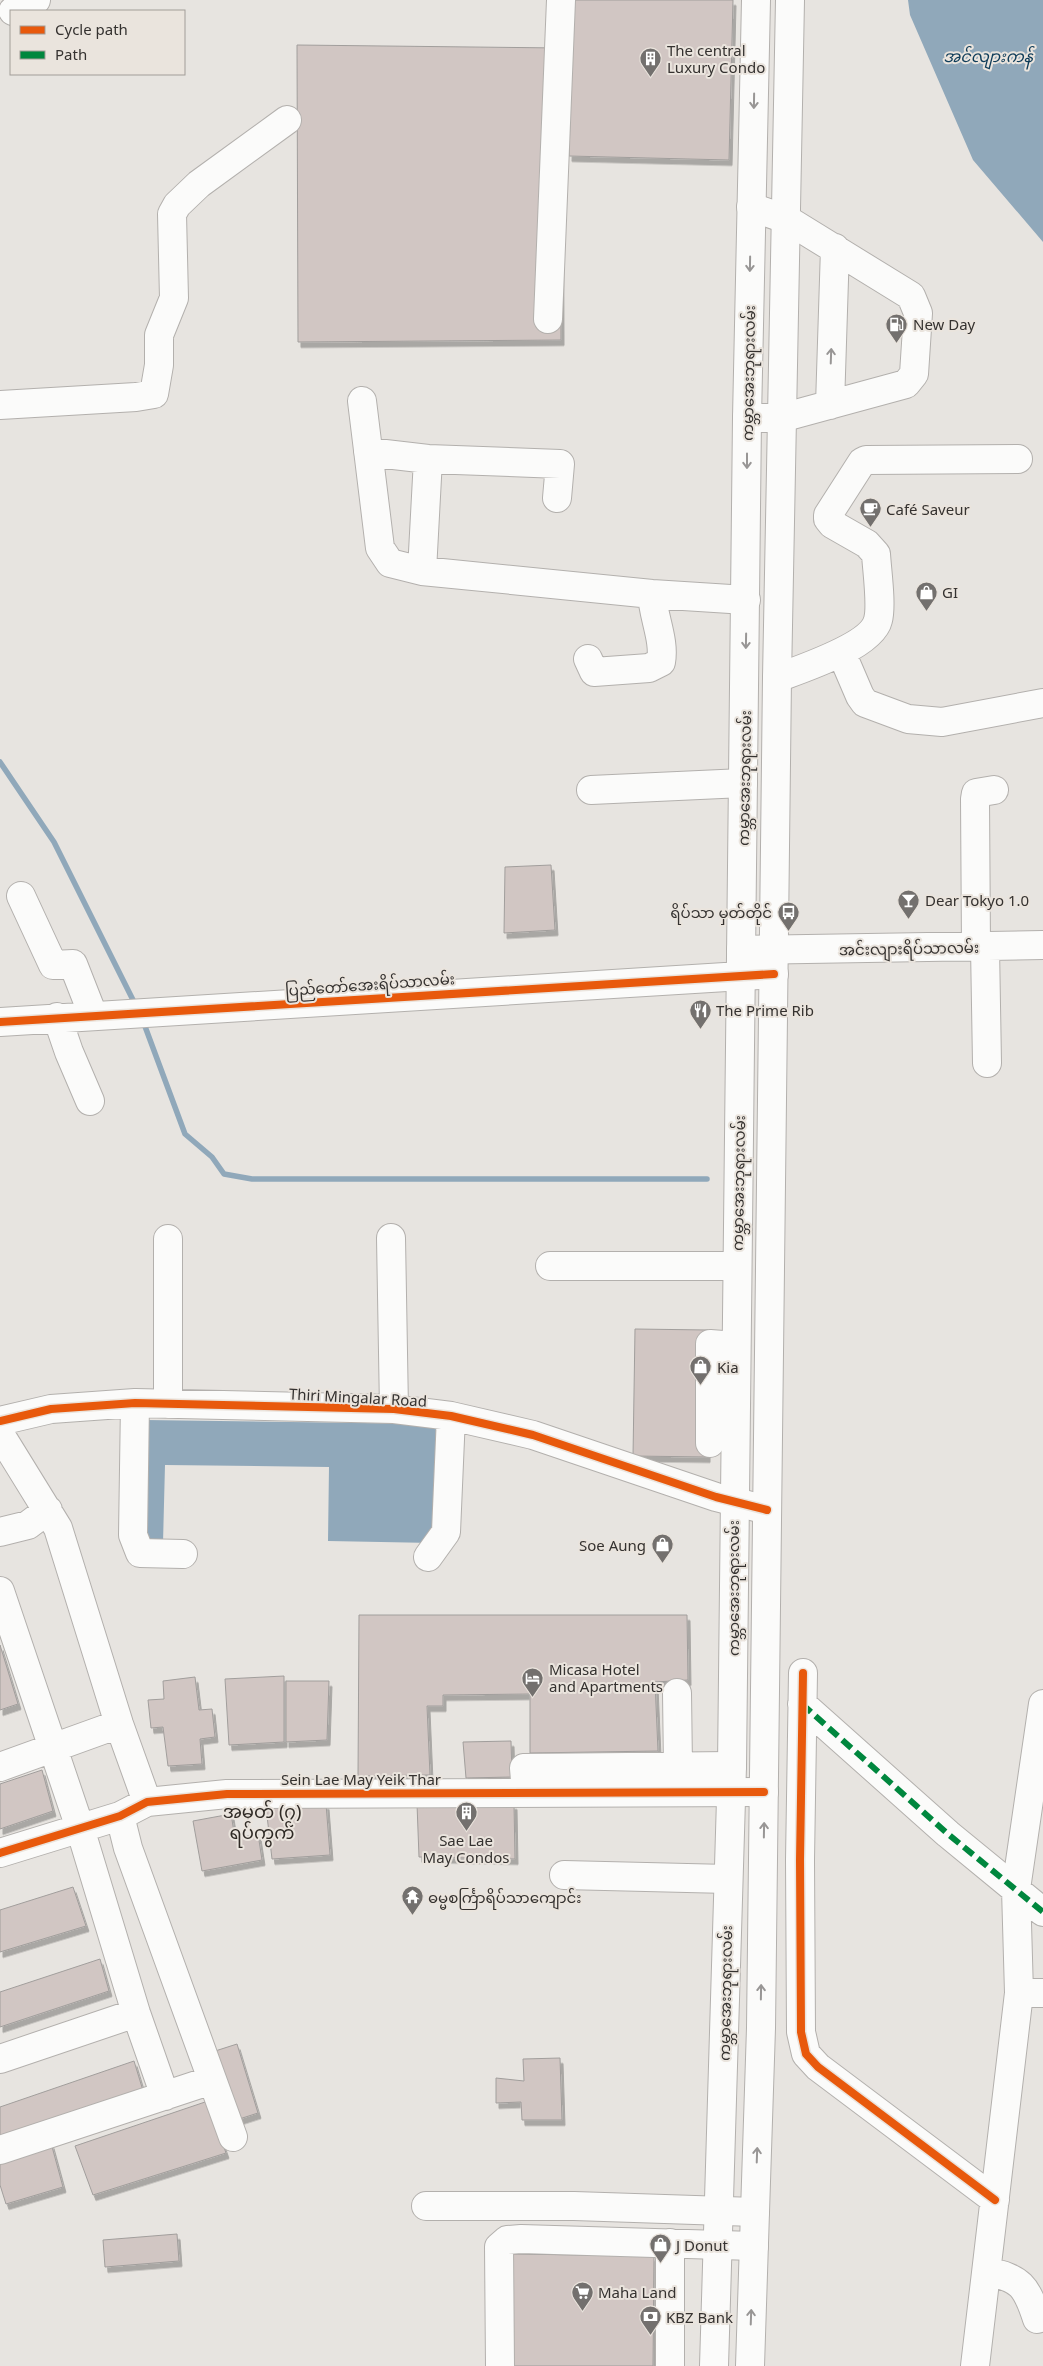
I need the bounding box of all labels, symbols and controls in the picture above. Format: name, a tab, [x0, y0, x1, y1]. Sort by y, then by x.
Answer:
legend	[10, 10, 185, 75]
text: Cycle path	[55, 19, 128, 39]
place label: The central Luxury Condo	[667, 40, 765, 77]
text: Path	[55, 44, 87, 64]
water label: အင်လျားကန်	[943, 45, 1035, 70]
building icon: The central Luxury Condo	[639, 47, 663, 78]
one-way arrow	[749, 92, 759, 109]
one-way arrow	[745, 255, 755, 271]
street label: ကမ္ဘာအေးဘုရားလမ်း	[737, 305, 762, 441]
fuel station icon: New Day	[885, 312, 909, 343]
place label: New Day	[913, 314, 976, 334]
one-way arrow	[827, 348, 836, 364]
one-way arrow	[742, 452, 752, 469]
cafe icon: Café Saveur	[858, 497, 882, 528]
place label: Café Saveur	[886, 499, 970, 519]
shop icon: GI	[914, 580, 938, 611]
place label: GI	[942, 582, 958, 602]
one-way arrow	[741, 632, 751, 649]
street label: ကမ္ဘာအေးဘုရားလမ်း	[733, 710, 758, 846]
bar icon: Dear Tokyo 1.0	[897, 888, 921, 919]
place label: Dear Tokyo 1.0	[925, 890, 1029, 910]
bus stop icon: ရိပ်သာ မှတ်တိုင်	[776, 900, 800, 931]
place label: ရိပ်သာ မှတ်တိုင်	[670, 902, 772, 925]
street label: အင်းလျားရိပ်သာလမ်း	[839, 937, 979, 962]
street label: ပြည်တော်အေးရိပ်သာလမ်း	[284, 968, 456, 1003]
restaurant icon: The Prime Rib	[688, 998, 712, 1029]
place label: The Prime Rib	[716, 1000, 814, 1020]
street label: ကမ္ဘာအေးဘုရားလမ်း	[727, 1115, 752, 1251]
shop icon: Kia	[689, 1355, 713, 1386]
place label: Kia	[717, 1357, 739, 1377]
street label: Thiri Mingalar Road	[288, 1383, 428, 1411]
street label: ကမ္ဘာအေးဘုရားလမ်း	[723, 1520, 746, 1656]
shop icon: Soe Aung	[650, 1533, 674, 1564]
place label: Soe Aung	[579, 1535, 646, 1555]
place label: Micasa Hotel and Apartments	[549, 1659, 663, 1696]
hotel icon: Micasa Hotel and Apartments	[521, 1666, 545, 1697]
street label: Sein Lae May Yeik Thar	[281, 1769, 441, 1789]
district label: အမှတ် (၇) ရပ်ကွက်	[223, 1799, 301, 1848]
building icon: Sae Lae May Condos	[454, 1800, 478, 1831]
one-way arrow	[759, 1822, 769, 1838]
place label: Sae Lae May Condos	[423, 1830, 509, 1867]
temple icon: ဓမ္မစင်္ကြာရိပ်သာကျောင်း	[400, 1885, 424, 1916]
place label: ဓမ္မစင်္ကြာရိပ်သာကျောင်း	[428, 1887, 581, 1910]
street label: ကမ္ဘာအေးဘုရားလမ်း	[714, 1925, 739, 2061]
one-way arrow	[756, 1985, 766, 2001]
one-way arrow	[752, 2147, 762, 2164]
shop icon: J Donut	[648, 2233, 672, 2264]
place label: J Donut	[674, 2235, 729, 2255]
supermarket icon: Maha Land	[570, 2280, 594, 2311]
place label: Maha Land	[598, 2282, 676, 2302]
bank icon: KBZ Bank	[638, 2305, 662, 2336]
place label: KBZ Bank	[666, 2307, 733, 2327]
one-way arrow	[747, 2310, 756, 2326]

